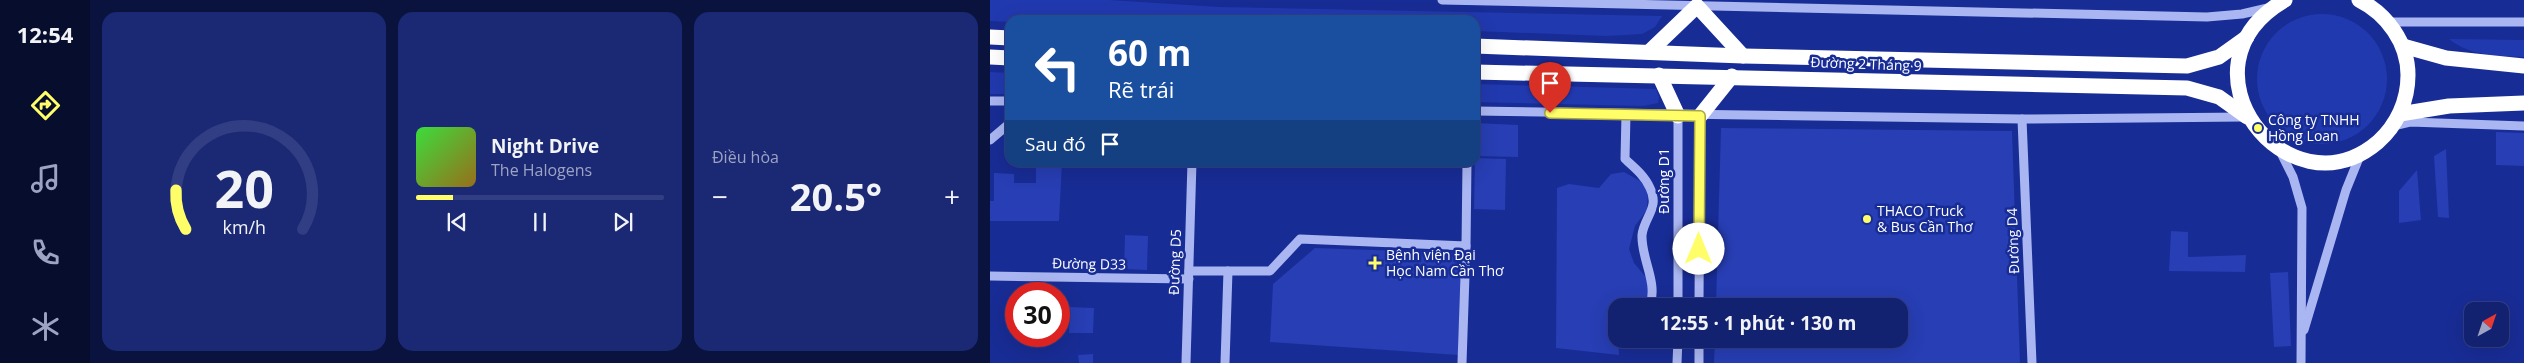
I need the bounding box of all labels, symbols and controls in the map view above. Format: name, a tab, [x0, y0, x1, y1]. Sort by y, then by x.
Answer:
text: 12:54	[17, 19, 73, 49]
text: 60 m	[1108, 29, 1191, 76]
icon: left	[1025, 35, 1090, 100]
street label: Đường 2 Tháng 9	[1810, 52, 1922, 75]
pin	[1529, 62, 1571, 113]
icon: arrive	[1536, 69, 1564, 97]
text: Rẽ trái	[1108, 74, 1174, 104]
icon: directions	[28, 88, 63, 123]
place label: Công ty TNHH Hồng Loan	[2268, 110, 2360, 145]
marker: Công ty TNHH Hồng Loan	[2252, 122, 2264, 134]
icon: arrive	[1096, 130, 1124, 158]
text: Sau đó	[1025, 131, 1086, 157]
text: Night Drive	[491, 133, 599, 159]
text: Điều hòa	[712, 146, 779, 168]
street label: Đường D1	[1654, 148, 1673, 214]
text: 20	[214, 152, 274, 223]
text: The Halogens	[491, 159, 592, 181]
icon: music	[28, 161, 63, 196]
text: 20.5°	[790, 170, 882, 222]
text: −	[712, 177, 728, 215]
text: +	[944, 177, 960, 215]
place label: THACO Truck & Bus Cần Thơ	[1877, 201, 1973, 236]
icon: previous	[443, 208, 471, 236]
icon: pause	[526, 208, 554, 236]
icon: next	[609, 208, 637, 236]
street label: Đường D4	[2002, 208, 2023, 274]
marker: THACO Truck & Bus Cần Thơ	[1861, 213, 1873, 225]
text: km/h	[222, 215, 266, 239]
position arrow	[1672, 222, 1724, 274]
street label: Đường D5	[1164, 229, 1185, 295]
icon: phone	[28, 235, 63, 270]
place label: Bệnh viện Đại Học Nam Cần Thơ	[1386, 245, 1504, 280]
street label: Đường D33	[1052, 253, 1126, 274]
marker: Bệnh viện Đại Học Nam Cần Thơ	[1368, 256, 1382, 270]
speed limit sign: 30	[1005, 282, 1070, 347]
north arrow	[2464, 302, 2509, 348]
map controls	[2464, 302, 2509, 347]
icon: climate	[28, 309, 63, 344]
text: 12:55 · 1 phút · 130 m	[1660, 310, 1856, 336]

